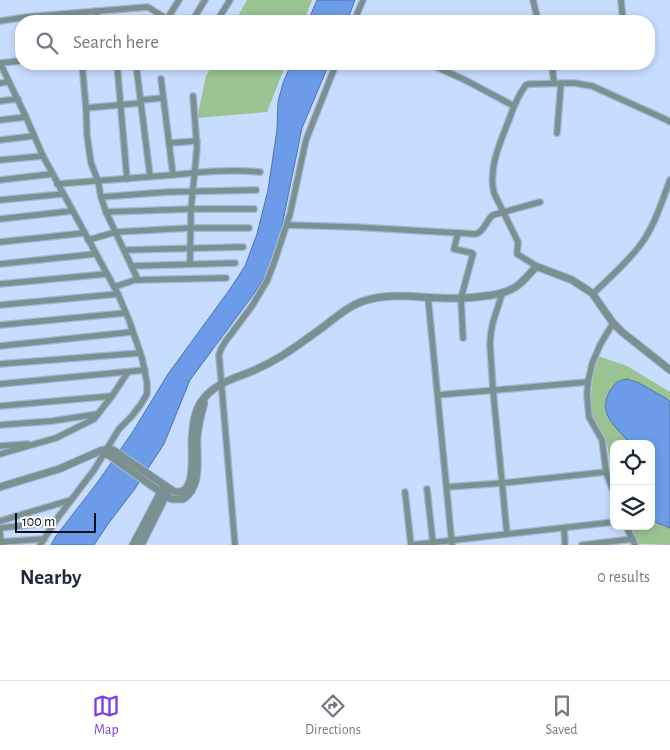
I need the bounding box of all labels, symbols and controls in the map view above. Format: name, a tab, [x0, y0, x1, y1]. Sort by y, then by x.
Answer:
search box	[15, 15, 655, 70]
icon: search	[33, 29, 61, 57]
text: Search here	[73, 33, 159, 52]
map controls	[610, 440, 655, 530]
button: locate	[610, 440, 655, 485]
button: layers	[610, 485, 655, 530]
scale bar	[15, 510, 96, 533]
text: 100 m	[22, 515, 55, 529]
text: Nearby	[20, 567, 81, 588]
text: 0 results	[597, 569, 650, 585]
tab: Map	[92, 692, 120, 739]
tab: Directions	[305, 692, 361, 739]
tab: Saved	[546, 692, 578, 739]

